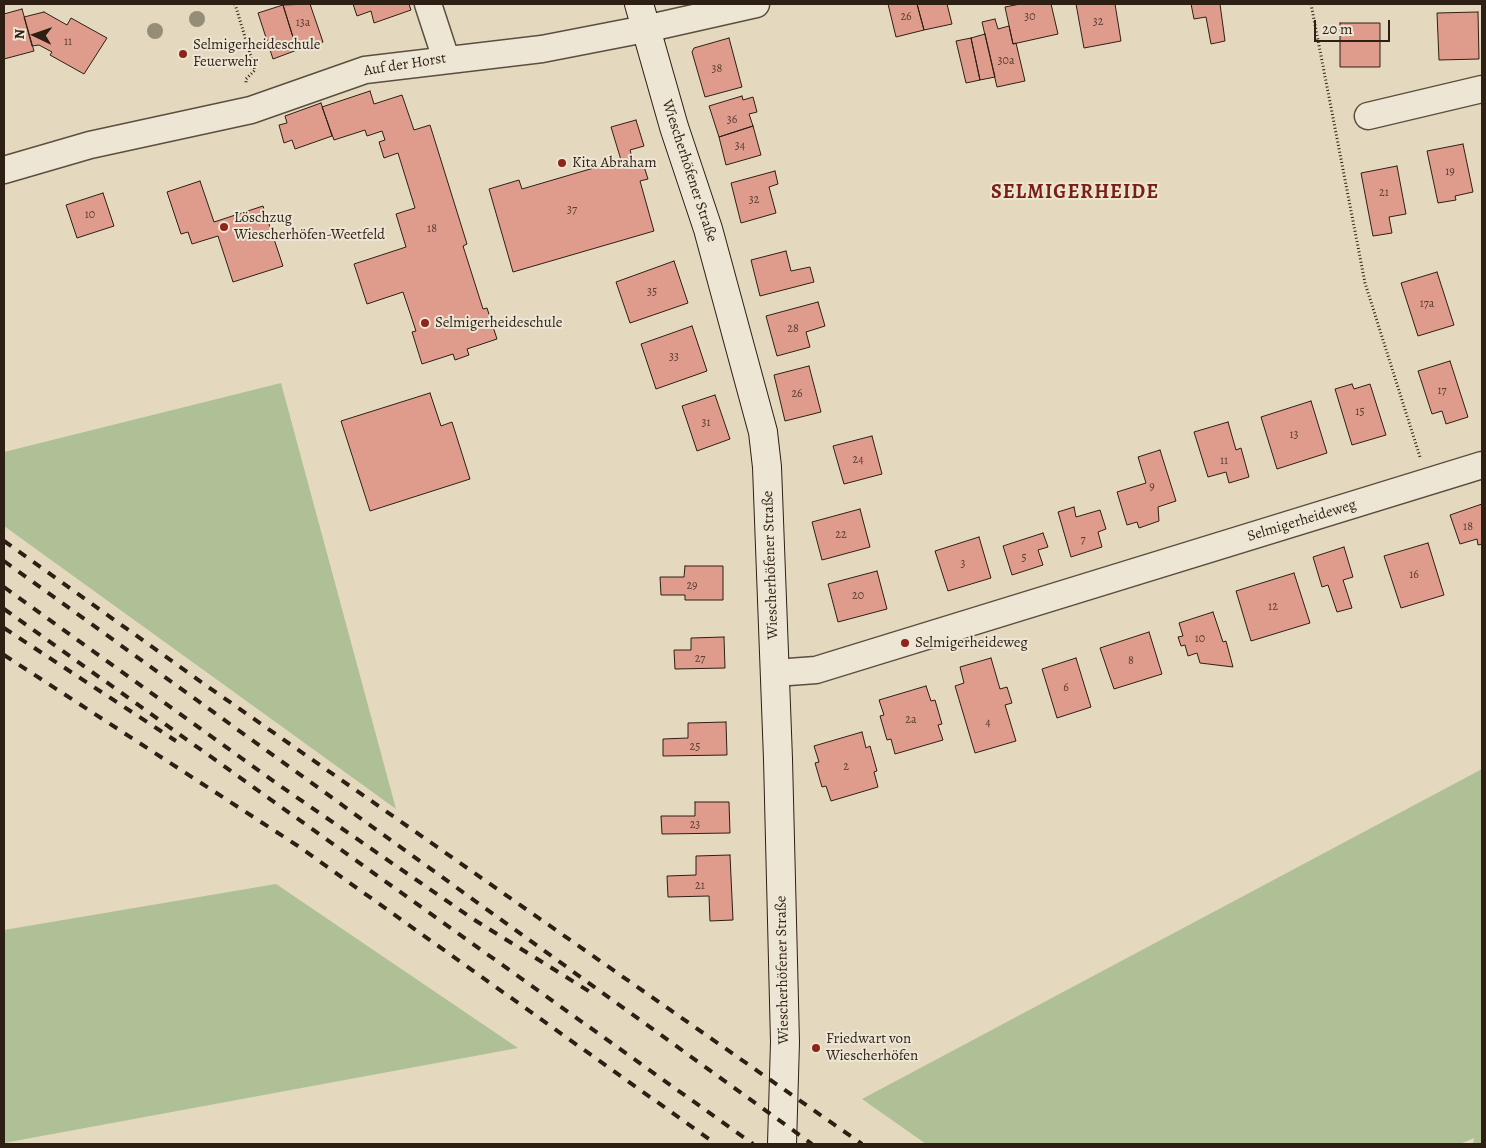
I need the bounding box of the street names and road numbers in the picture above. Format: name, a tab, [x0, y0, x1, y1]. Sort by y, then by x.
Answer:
street label: Auf der Horst	[363, 50, 447, 80]
street label: Wiescherhöfener Straße	[657, 97, 721, 245]
street label: Wiescherhöfener Straße	[759, 490, 783, 640]
street label: Selmigerheideweg	[1245, 496, 1359, 546]
street label: Wiescherhöfener Straße	[773, 895, 793, 1045]

